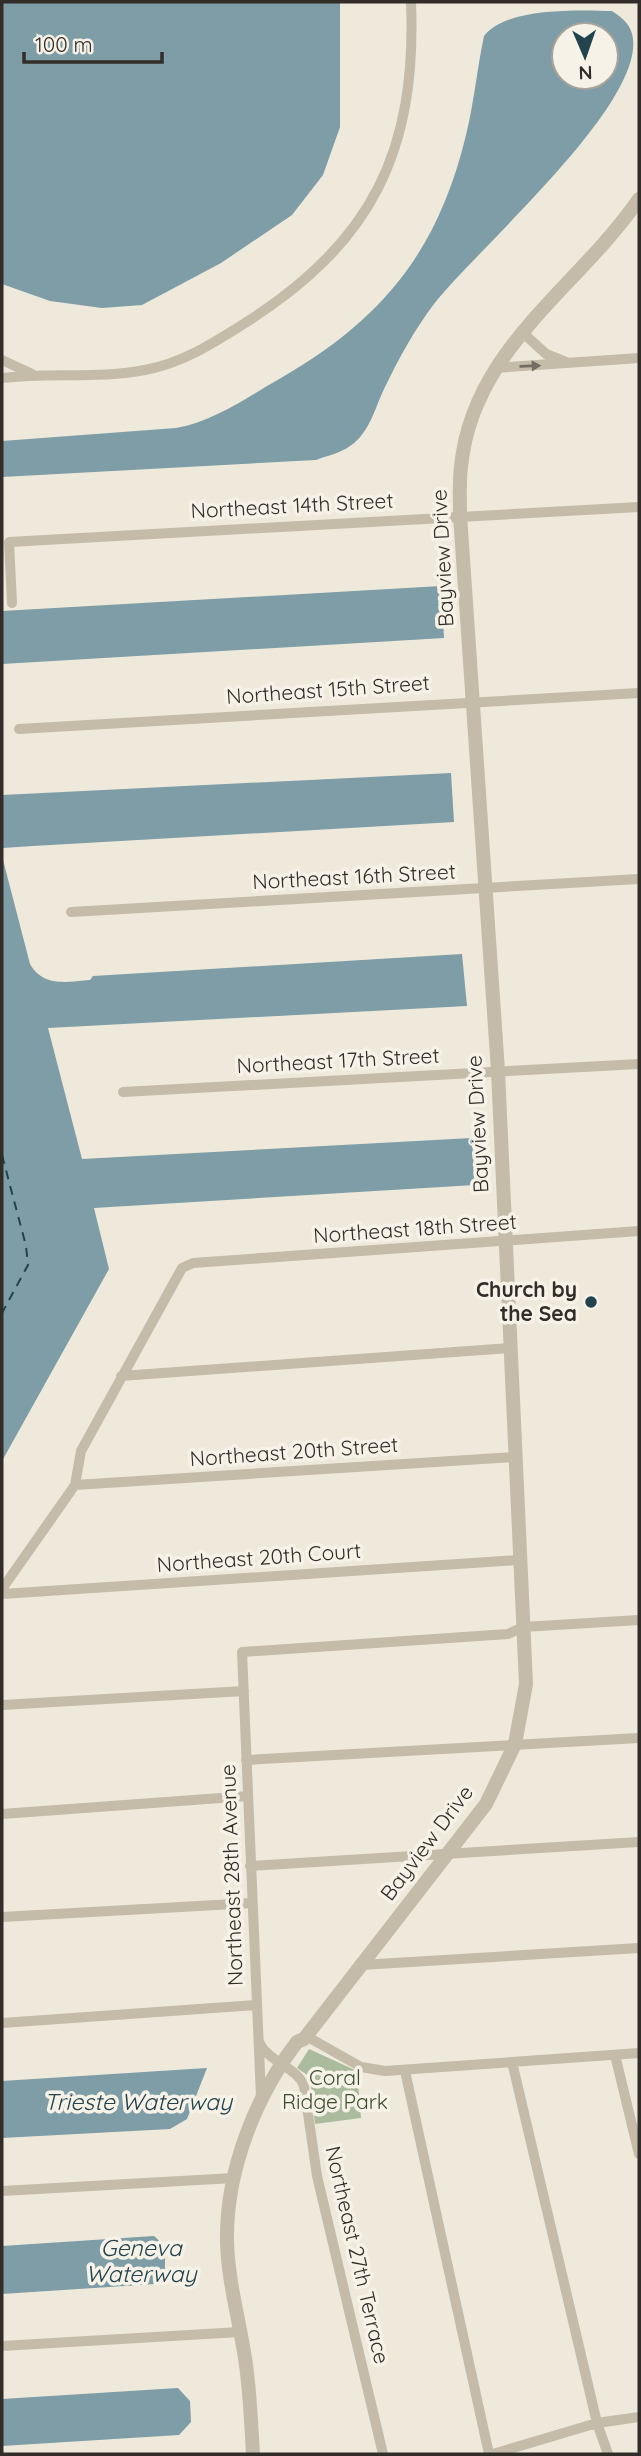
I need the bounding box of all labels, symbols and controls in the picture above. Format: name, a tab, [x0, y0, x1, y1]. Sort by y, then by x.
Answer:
scale bar	[24, 21, 163, 65]
north arrow	[550, 21, 620, 91]
text: 100 m	[35, 31, 93, 57]
text: N	[578, 61, 593, 85]
one-way arrow	[520, 361, 542, 372]
street label: Northeast 14th Street	[190, 487, 394, 523]
street label: Bayview Drive	[425, 489, 459, 628]
street label: Northeast 15th Street	[225, 669, 431, 709]
street label: Northeast 16th Street	[252, 858, 456, 894]
street label: Northeast 17th Street	[236, 1042, 440, 1078]
street label: Bayview Drive	[460, 1055, 494, 1194]
street label: Northeast 18th Street	[312, 1208, 517, 1248]
place label: Church by the Sea	[476, 1276, 577, 1326]
marker: Church by the Sea	[583, 1294, 599, 1310]
street label: Northeast 20th Street	[189, 1431, 399, 1471]
street label: Northeast 20th Court	[156, 1537, 362, 1577]
street label: Northeast 28th Avenue	[214, 1764, 248, 1986]
street label: Bayview Drive	[374, 1780, 478, 1905]
park label: Coral Ridge Park	[282, 2064, 388, 2114]
water label: Trieste Waterway	[44, 2087, 234, 2116]
street label: Northeast 27th Terrace	[320, 2143, 396, 2366]
water label: Geneva Waterway	[85, 2233, 198, 2288]

